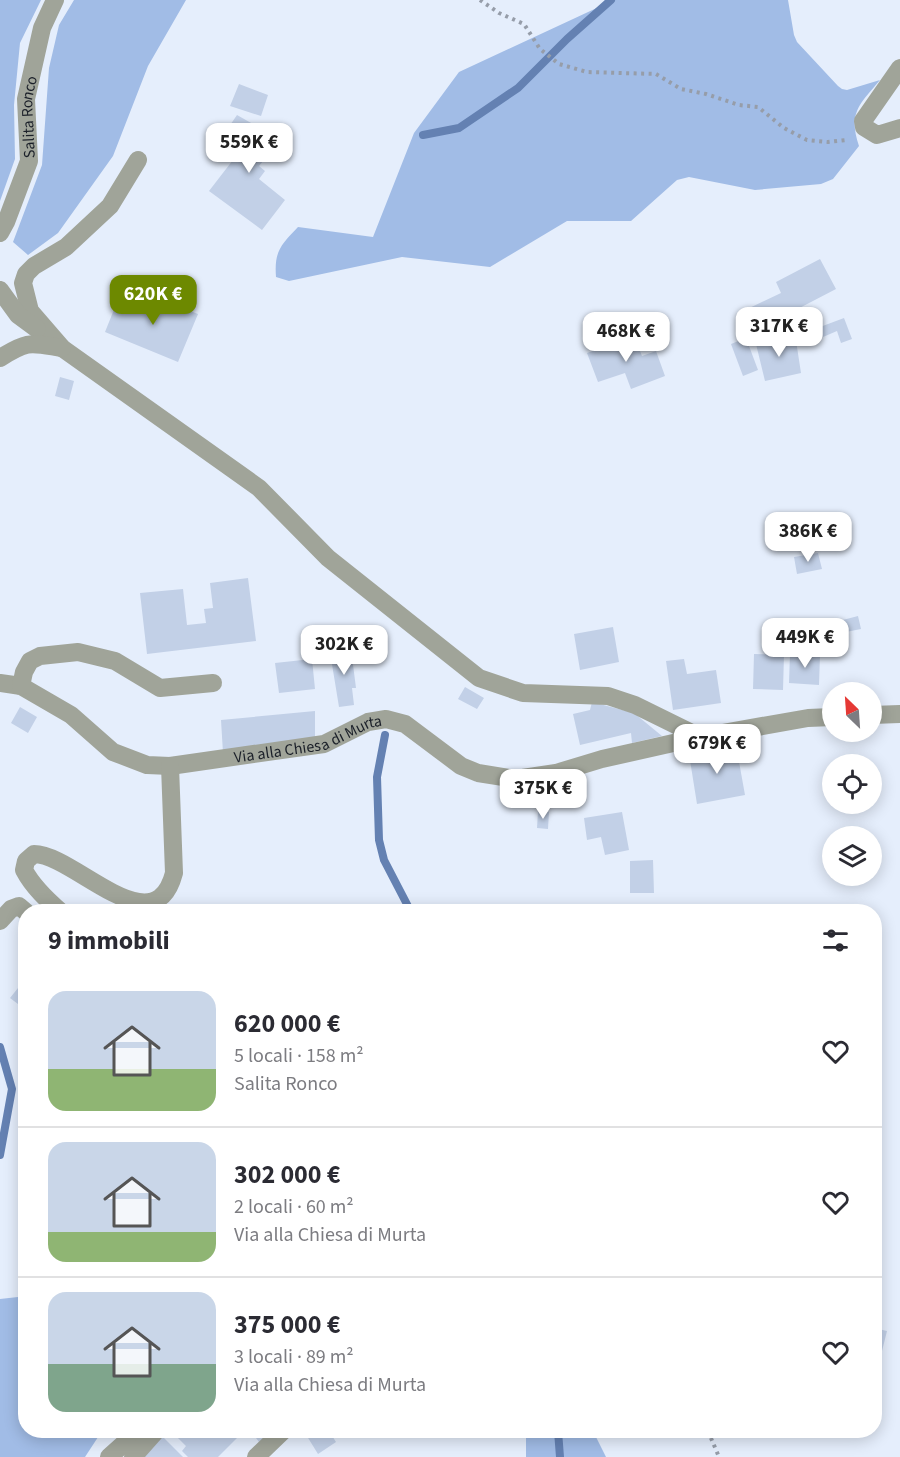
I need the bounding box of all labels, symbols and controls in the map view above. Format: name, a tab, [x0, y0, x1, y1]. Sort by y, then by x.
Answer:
street label: Salita Ronco	[16, 74, 43, 159]
pin: 559K €	[200, 123, 298, 174]
text: 559K €	[220, 128, 278, 156]
pin: 620K €	[104, 275, 202, 326]
text: 620K €	[124, 280, 182, 308]
pin: 317K €	[730, 307, 828, 358]
pin: 468K €	[577, 312, 675, 363]
text: 317K €	[750, 312, 808, 340]
text: 468K €	[597, 317, 655, 345]
pin: 386K €	[759, 512, 857, 563]
text: 386K €	[779, 517, 837, 545]
pin: 449K €	[756, 618, 854, 669]
text: 449K €	[776, 623, 834, 651]
pin: 302K €	[295, 625, 393, 676]
text: 302K €	[315, 630, 373, 658]
north arrow	[822, 682, 882, 742]
map controls	[822, 682, 882, 886]
street label: Via alla Chiesa di Murta	[233, 710, 384, 769]
pin: 679K €	[668, 724, 766, 775]
text: 679K €	[688, 729, 746, 757]
button: locate	[822, 754, 882, 814]
pin: 375K €	[494, 769, 592, 820]
text: 375K €	[514, 774, 572, 802]
button: layers	[822, 826, 882, 886]
text: 9 immobili	[48, 922, 170, 959]
icon: filters	[819, 924, 852, 957]
text: 620 000 €	[234, 1005, 341, 1042]
icon: home	[96, 1015, 168, 1087]
icon: heart	[819, 1035, 852, 1068]
text: 5 locali · 158 m²	[234, 1042, 364, 1070]
text: Salita Ronco	[234, 1070, 338, 1098]
text: 302 000 €	[234, 1156, 341, 1193]
icon: home	[96, 1166, 168, 1238]
icon: heart	[819, 1186, 852, 1219]
text: 2 locali · 60 m²	[234, 1193, 354, 1221]
text: Via alla Chiesa di Murta	[234, 1221, 426, 1249]
text: 375 000 €	[234, 1306, 341, 1343]
icon: home	[96, 1316, 168, 1388]
icon: heart	[819, 1336, 852, 1369]
text: 3 locali · 89 m²	[234, 1343, 354, 1371]
text: Via alla Chiesa di Murta	[234, 1371, 426, 1399]

